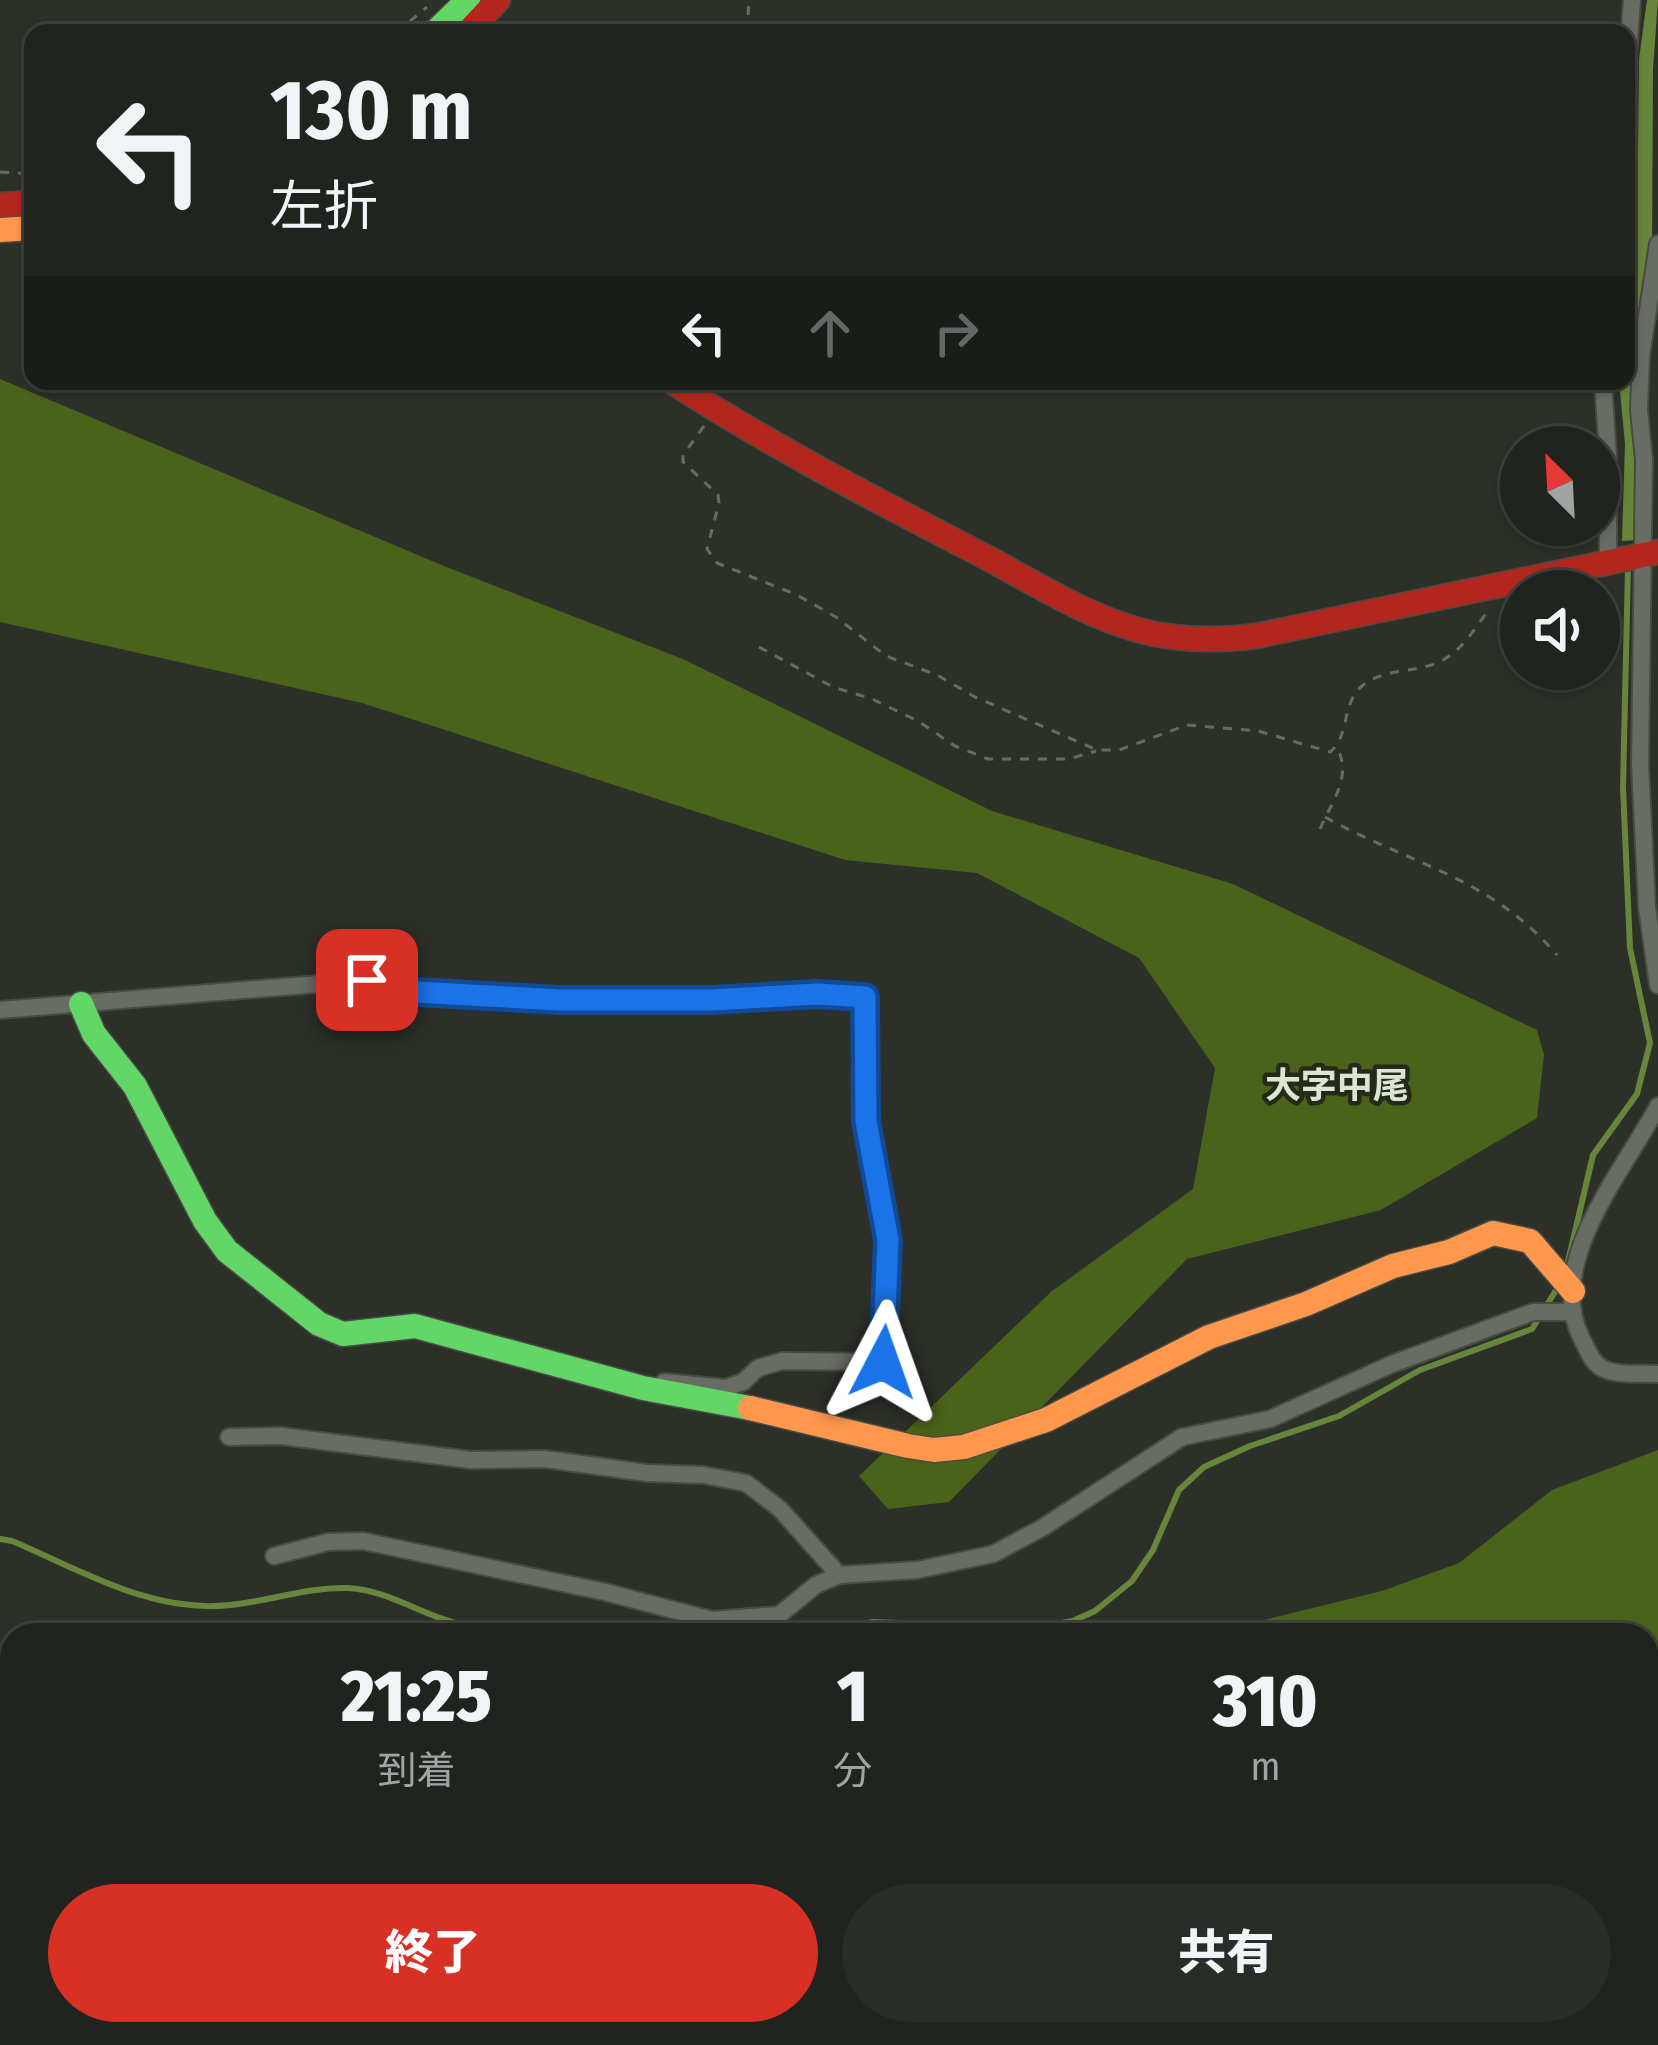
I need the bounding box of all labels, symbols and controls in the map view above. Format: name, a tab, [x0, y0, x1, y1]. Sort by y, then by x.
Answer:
text: 130 m	[270, 60, 473, 161]
icon: left	[72, 72, 228, 228]
text: 左折	[270, 175, 378, 239]
icon: left	[671, 300, 737, 366]
icon: ahead	[797, 300, 863, 366]
icon: right	[923, 300, 989, 366]
north arrow	[1500, 426, 1620, 546]
map controls	[1500, 426, 1620, 690]
button: sound	[1500, 570, 1620, 690]
pin	[316, 929, 418, 1031]
icon: arrive	[334, 947, 400, 1013]
district label: 大字中尾	[1265, 1064, 1409, 1108]
position arrow	[820, 1299, 946, 1425]
text: 21:25	[341, 1654, 492, 1740]
text: 1	[837, 1654, 868, 1740]
text: 310	[1213, 1659, 1318, 1745]
text: m	[1250, 1744, 1280, 1790]
text: 到着	[378, 1748, 456, 1794]
text: 分	[833, 1748, 872, 1794]
button: 終了	[48, 1884, 818, 2022]
button: 共有	[842, 1884, 1611, 2022]

